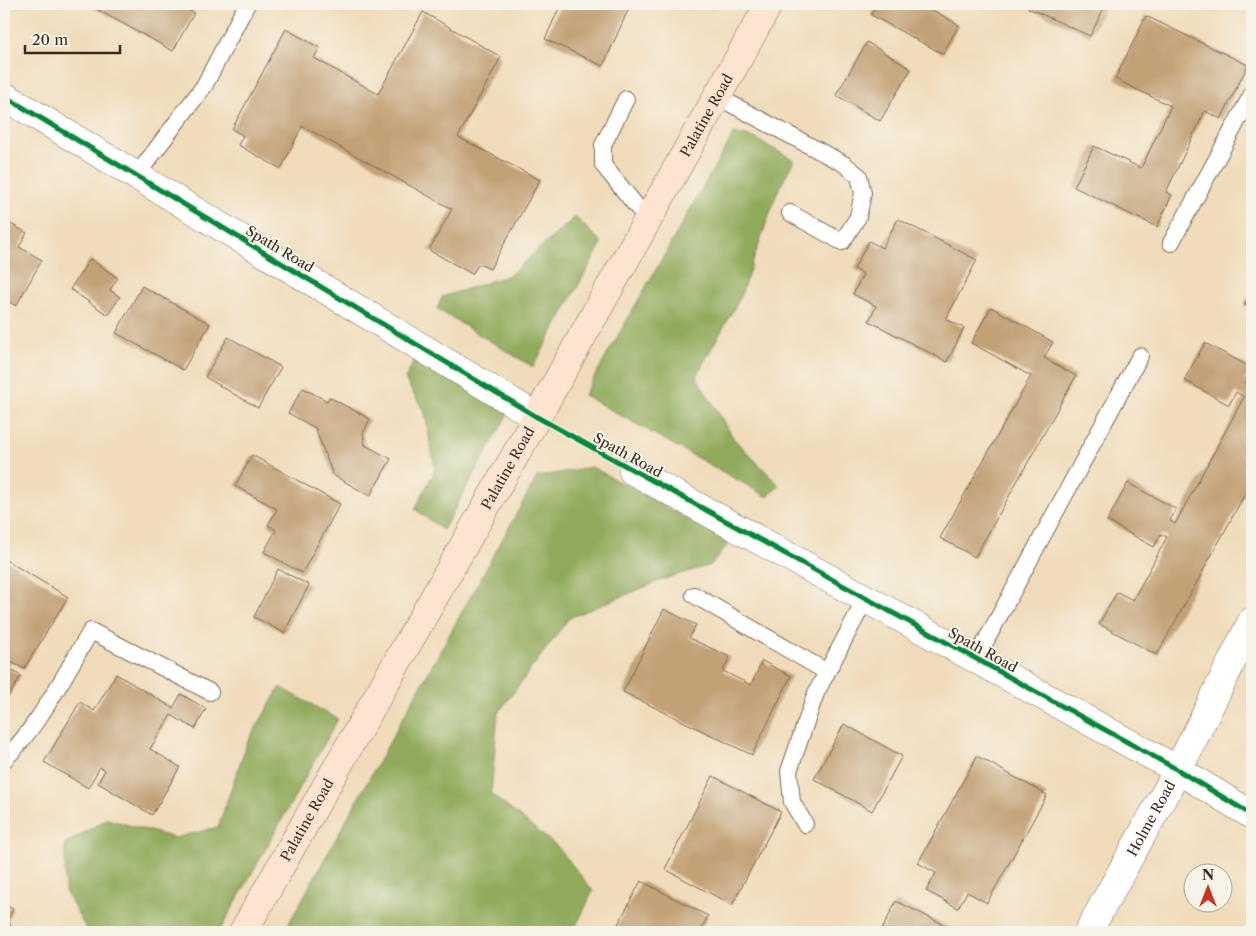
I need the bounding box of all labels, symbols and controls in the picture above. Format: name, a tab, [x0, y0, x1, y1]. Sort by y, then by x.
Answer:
scale bar	[25, 22, 120, 54]
text: 20 m	[32, 30, 68, 49]
street label: Palatine Road	[676, 70, 737, 160]
street label: Spath Road	[243, 222, 318, 277]
street label: Palatine Road	[477, 423, 539, 513]
street label: Spath Road	[590, 429, 666, 482]
street label: Spath Road	[945, 624, 1021, 677]
street label: Palatine Road	[276, 775, 338, 864]
street label: Holme Road	[1123, 777, 1180, 859]
north arrow	[1184, 864, 1234, 914]
text: N	[1202, 866, 1214, 884]

